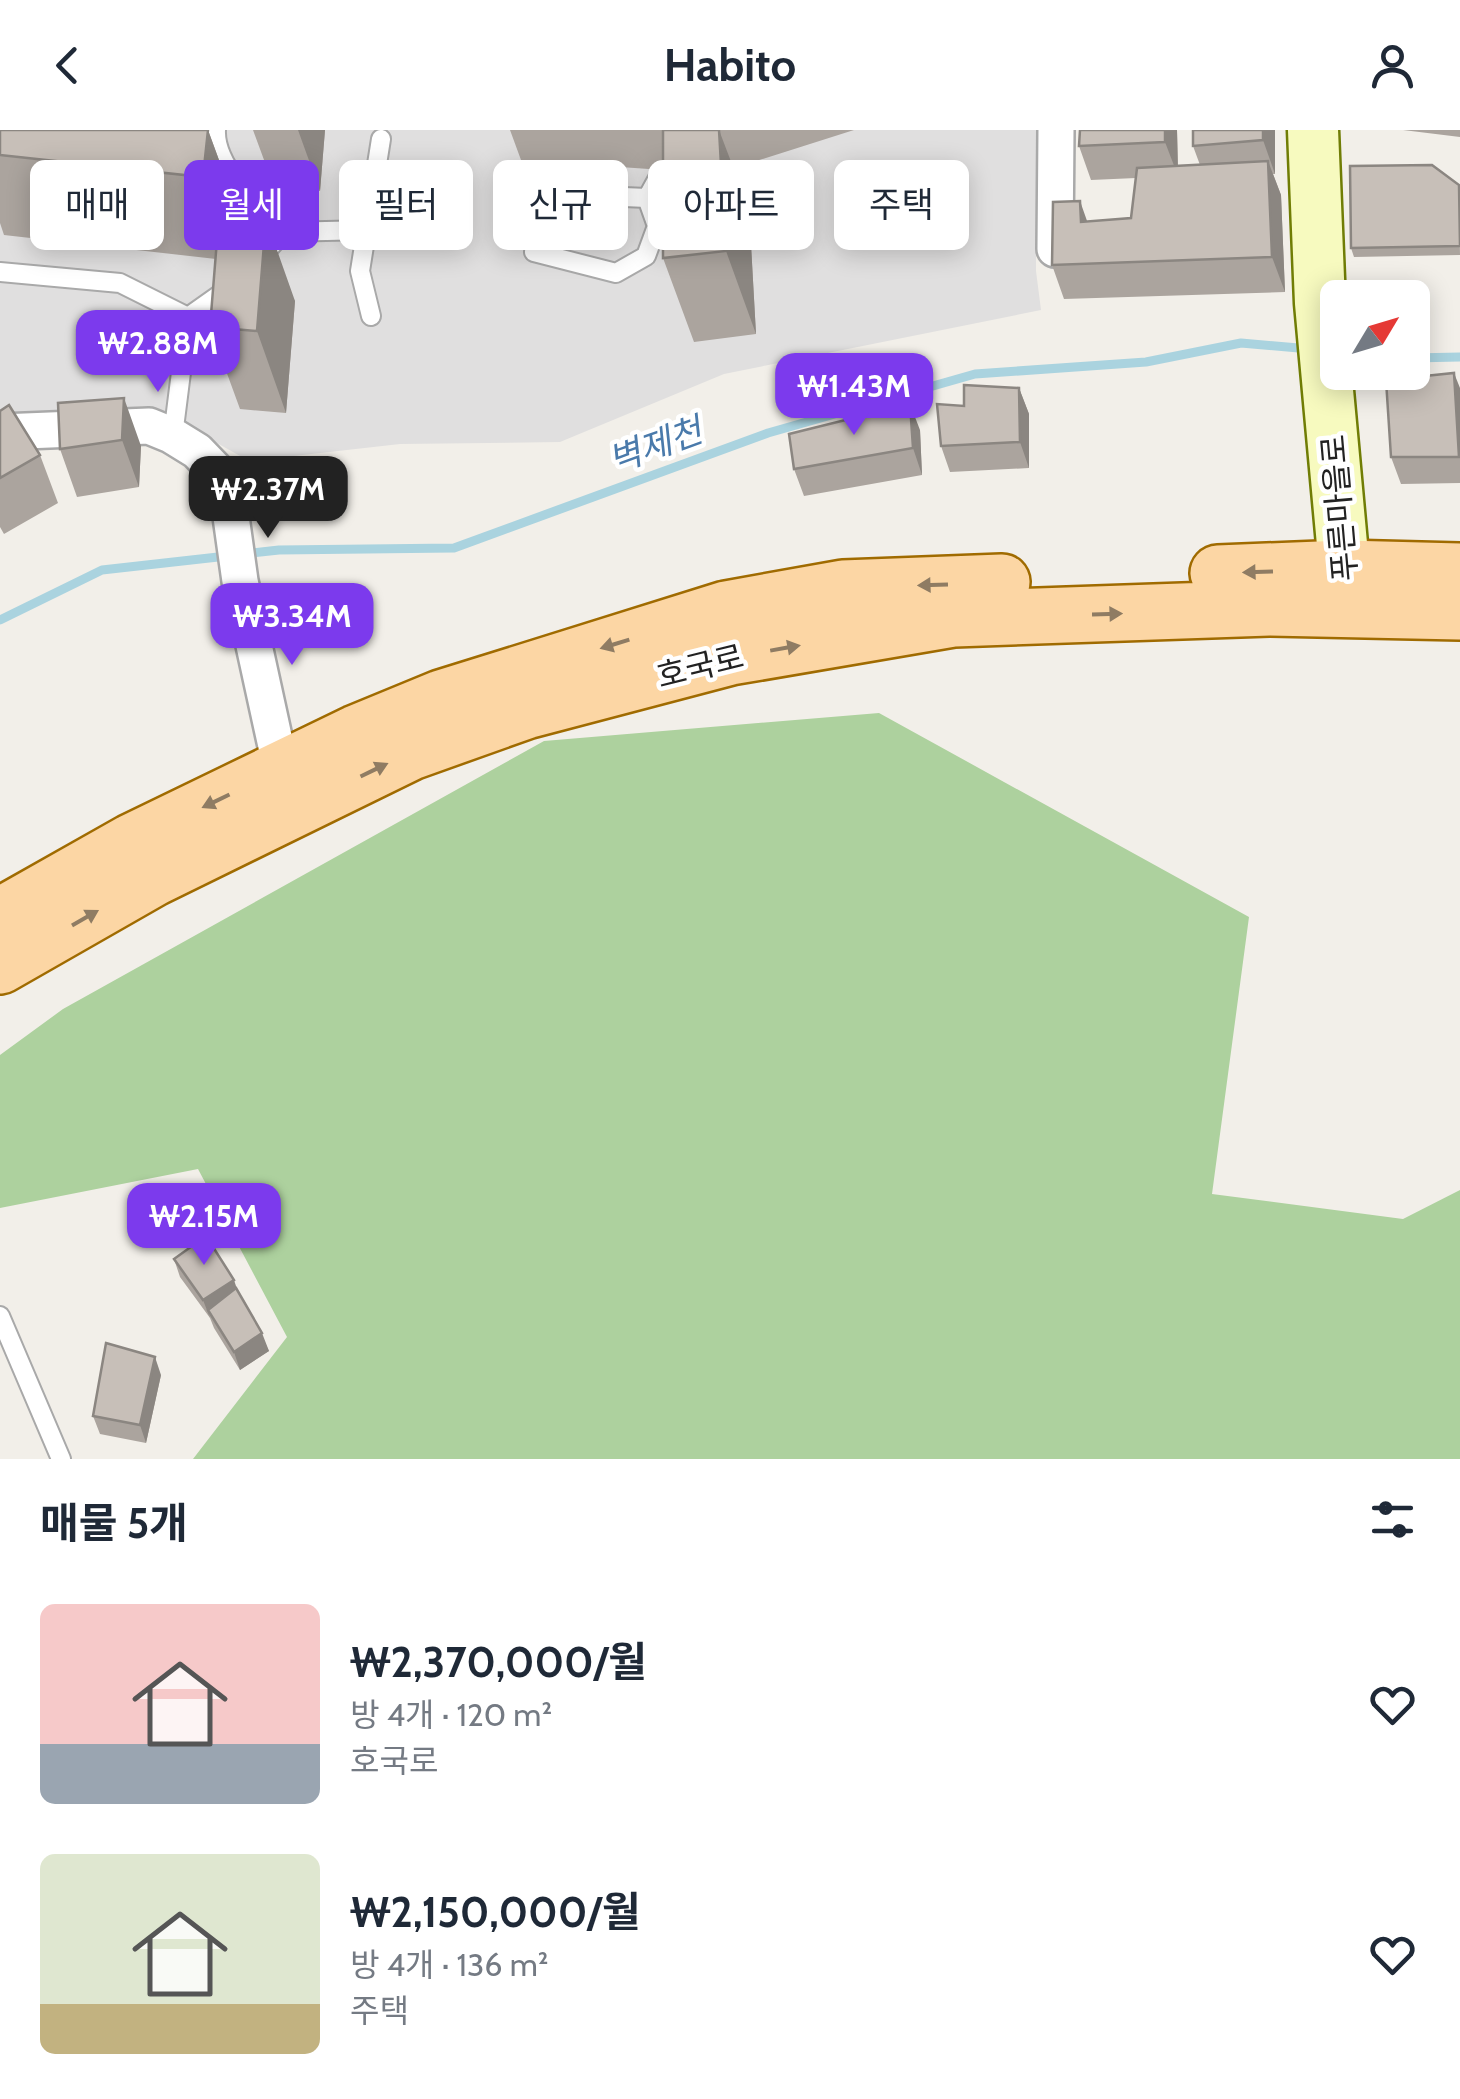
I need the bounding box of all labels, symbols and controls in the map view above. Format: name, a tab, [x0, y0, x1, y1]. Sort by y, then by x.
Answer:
icon: back	[40, 38, 95, 93]
text: Habito	[664, 38, 796, 92]
icon: person	[1365, 38, 1420, 93]
chip: 매매	[30, 160, 164, 250]
chip: 월세	[184, 160, 319, 250]
chip: 필터	[339, 160, 473, 250]
chip: 신규	[493, 160, 628, 250]
chip: 아파트	[648, 160, 814, 250]
chip: 주택	[834, 160, 969, 250]
north arrow	[1320, 280, 1430, 390]
map controls	[1320, 280, 1430, 390]
pin: ₩2.88M	[77, 310, 239, 395]
text: ₩2.88M	[98, 323, 218, 362]
pin: ₩1.43M	[773, 353, 935, 438]
text: ₩1.43M	[797, 366, 911, 405]
water label: 벽제천	[602, 407, 711, 482]
street label: 푸른마을로	[1313, 433, 1365, 583]
pin: ₩2.37M	[187, 456, 349, 541]
text: ₩2.37M	[211, 469, 325, 508]
one-way arrow	[1241, 564, 1273, 580]
one-way arrow	[916, 577, 948, 593]
pin: ₩3.34M	[211, 583, 373, 668]
text: ₩3.34M	[232, 596, 352, 635]
one-way arrow	[1092, 606, 1124, 622]
street label: 호국로	[652, 636, 748, 696]
one-way arrow	[600, 637, 630, 652]
one-way arrow	[770, 640, 801, 655]
one-way arrow	[360, 762, 389, 779]
one-way arrow	[201, 792, 230, 809]
one-way arrow	[70, 909, 99, 926]
pin: ₩2.15M	[123, 1183, 285, 1268]
text: ₩2.15M	[149, 1196, 259, 1235]
icon: filters	[1365, 1492, 1420, 1547]
text: 매물 5개	[40, 1497, 188, 1549]
text: ₩2,370,000/월	[350, 1636, 647, 1688]
icon: home	[120, 1644, 240, 1764]
icon: heart	[1365, 1677, 1420, 1732]
text: 방 4개 · 120 m²	[350, 1695, 552, 1734]
text: 호국로	[350, 1741, 438, 1780]
text: ₩2,150,000/월	[350, 1886, 641, 1938]
icon: home	[120, 1894, 240, 2014]
icon: heart	[1365, 1927, 1420, 1982]
text: 방 4개 · 136 m²	[350, 1945, 548, 1984]
text: 주택	[350, 1991, 409, 2030]

